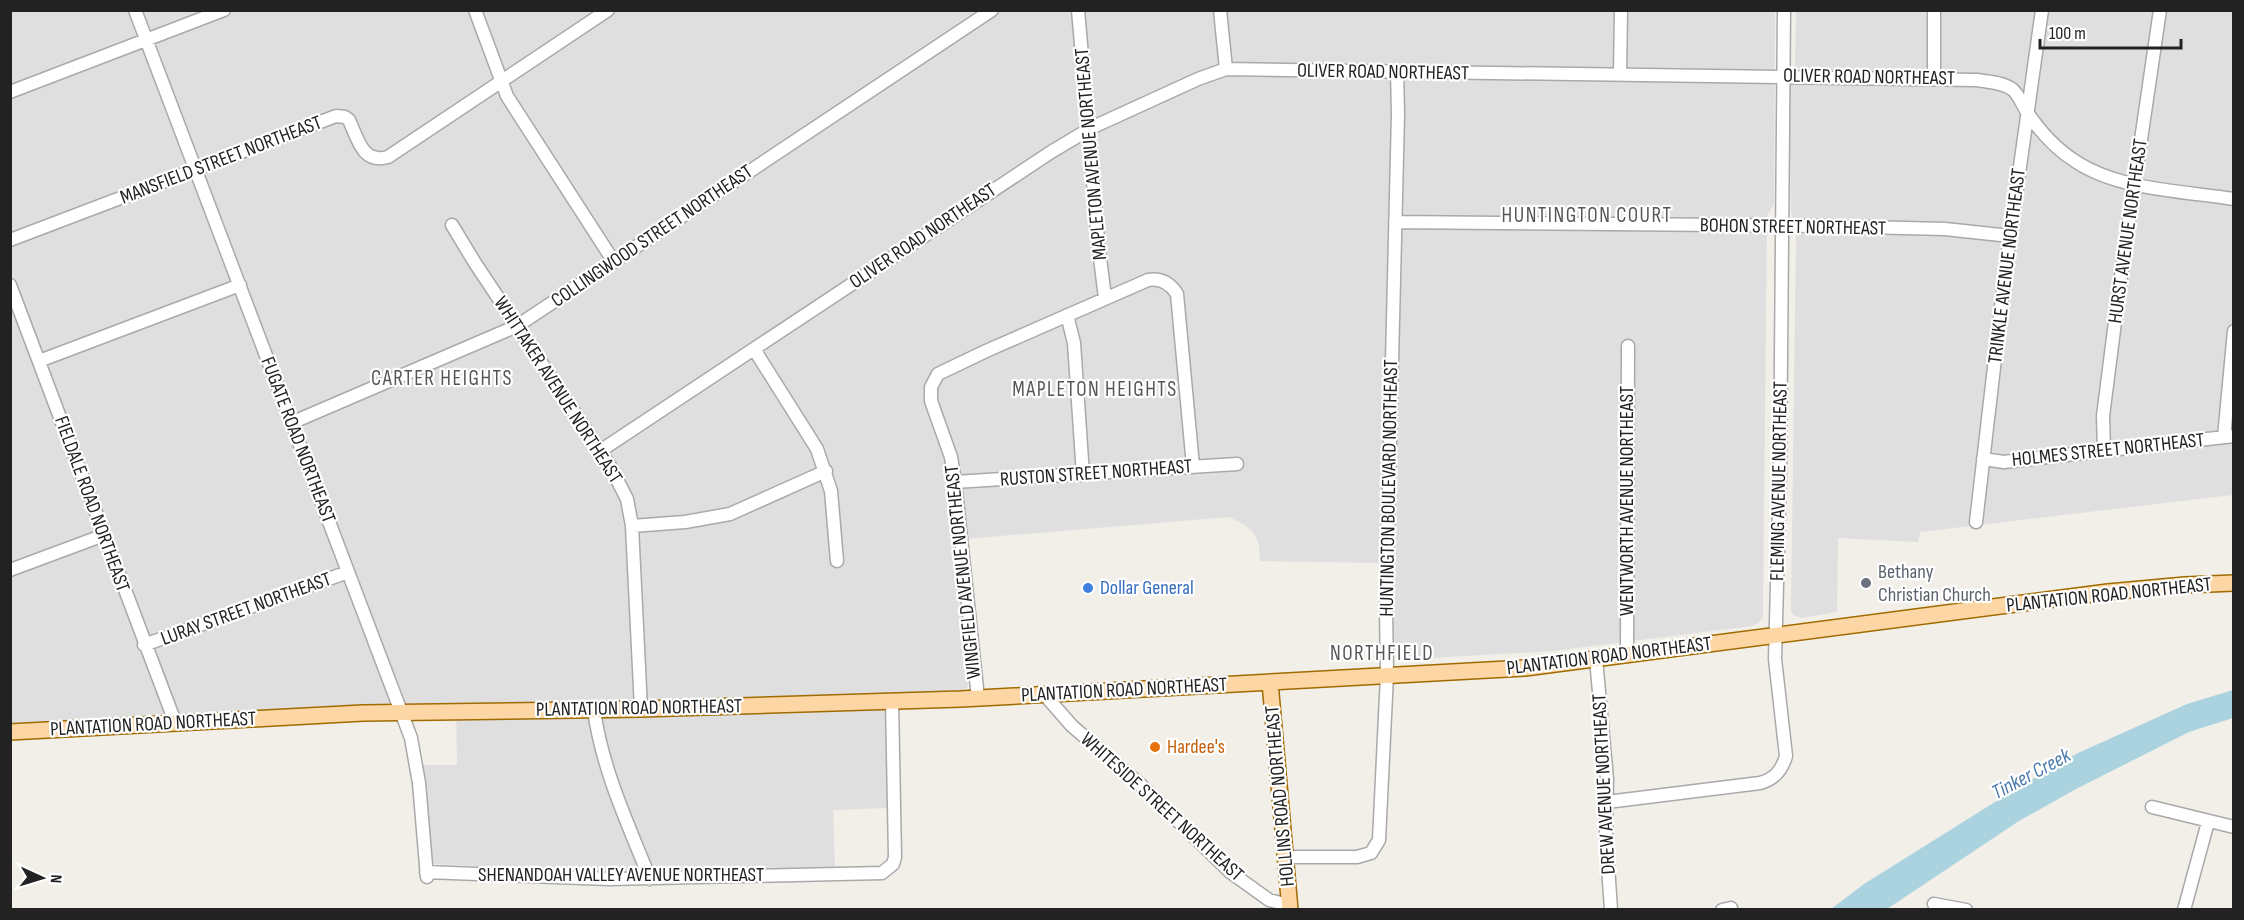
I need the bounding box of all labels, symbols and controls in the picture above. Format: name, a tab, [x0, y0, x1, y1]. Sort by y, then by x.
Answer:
scale bar	[2040, 12, 2181, 50]
text: 100 m	[2049, 23, 2086, 44]
street label: MAPLETON AVENUE NORTHEAST	[1070, 47, 1112, 261]
street label: OLIVER ROAD NORTHEAST	[1297, 59, 1469, 85]
street label: OLIVER ROAD NORTHEAST	[1783, 64, 1955, 90]
street label: MANSFIELD STREET NORTHEAST	[117, 110, 325, 210]
street label: HURST AVENUE NORTHEAST	[2103, 137, 2153, 325]
street label: COLLINGWOOD STREET NORTHEAST	[547, 159, 757, 313]
street label: TRINKLE AVENUE NORTHEAST	[1983, 167, 2031, 365]
street label: OLIVER ROAD NORTHEAST	[845, 178, 1001, 294]
district label: HUNTINGTON COURT	[1502, 203, 1672, 228]
street label: BOHON STREET NORTHEAST	[1700, 213, 1886, 241]
street label: WHITTAKER AVENUE NORTHEAST	[489, 292, 627, 488]
street label: FUGATE ROAD NORTHEAST	[255, 354, 341, 526]
street label: HUNTINGTON BOULEVARD NORTHEAST	[1375, 359, 1403, 617]
district label: CARTER HEIGHTS	[371, 366, 513, 391]
district label: MAPLETON HEIGHTS	[1012, 377, 1178, 402]
street label: FLEMING AVENUE NORTHEAST	[1765, 381, 1793, 581]
street label: WENTWORTH AVENUE NORTHEAST	[1615, 386, 1639, 616]
street label: FIELDALE ROAD NORTHEAST	[49, 413, 135, 595]
street label: HOLMES STREET NORTHEAST	[2011, 428, 2205, 472]
street label: RUSTON STREET NORTHEAST	[999, 454, 1193, 492]
street label: WINGFIELD AVENUE NORTHEAST	[940, 464, 986, 680]
place label: Bethany Christian Church	[1878, 560, 1991, 607]
street label: LURAY STREET NORTHEAST	[158, 567, 334, 651]
street label: PLANTATION ROAD NORTHEAST	[2005, 572, 2213, 618]
place label: Dollar General	[1100, 576, 1194, 600]
marker: Bethany Christian Church	[1859, 576, 1873, 590]
marker: Dollar General	[1081, 581, 1095, 595]
street label: PLANTATION ROAD NORTHEAST	[1505, 632, 1713, 680]
district label: NORTHFIELD	[1330, 641, 1434, 666]
street label: PLANTATION ROAD NORTHEAST	[1020, 673, 1228, 707]
street label: DREW AVENUE NORTHEAST	[1587, 693, 1621, 875]
street label: PLANTATION ROAD NORTHEAST	[536, 694, 742, 722]
street label: HOLLINS ROAD NORTHEAST	[1260, 704, 1300, 888]
street label: PLANTATION ROAD NORTHEAST	[49, 707, 257, 741]
street label: WHITESIDE STREET NORTHEAST	[1075, 727, 1249, 887]
place label: Hardee's	[1167, 735, 1225, 759]
marker: Hardee's	[1148, 740, 1162, 754]
water label: Tinker Creek	[1987, 742, 2076, 805]
north arrow	[12, 848, 72, 908]
street label: SHENANDOAH VALLEY AVENUE NORTHEAST	[478, 863, 764, 887]
text: N	[46, 874, 65, 884]

